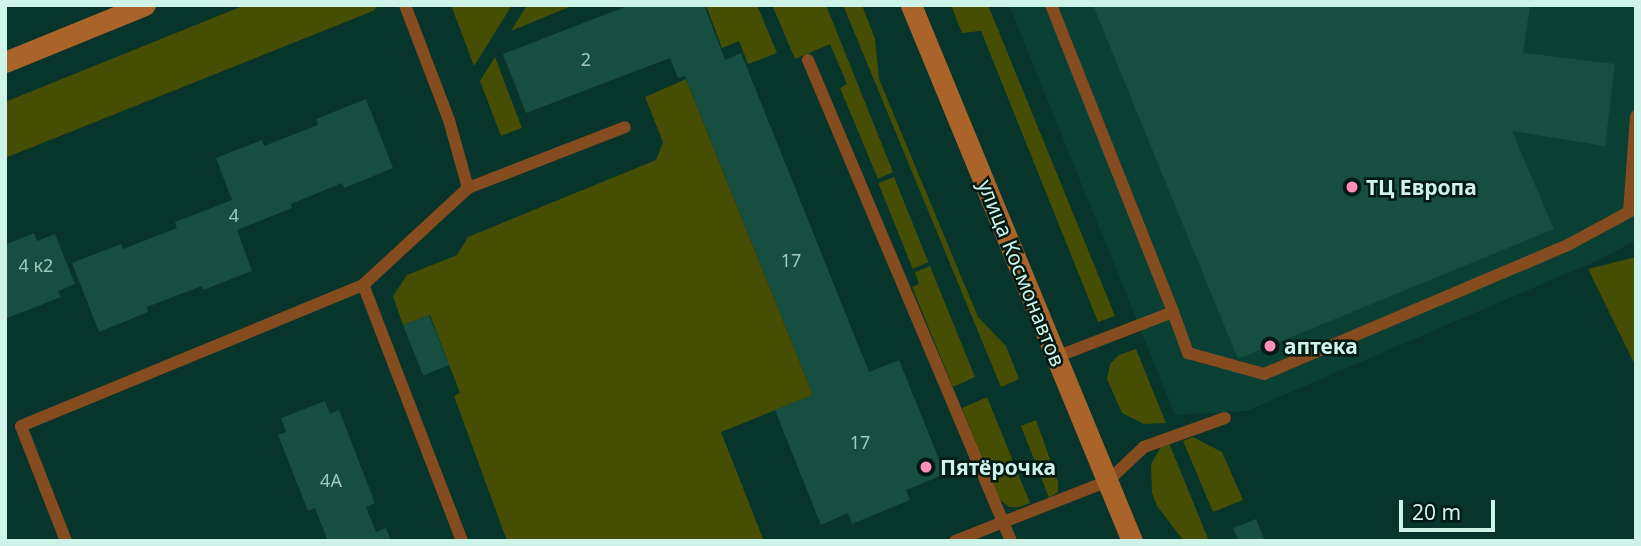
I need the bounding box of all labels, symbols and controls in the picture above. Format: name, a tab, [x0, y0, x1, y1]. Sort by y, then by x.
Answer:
house number: 2	[581, 48, 591, 70]
place label: ТЦ Европа	[1366, 174, 1477, 200]
street label: улица Космонавтов	[973, 176, 1071, 370]
marker: ТЦ Европа	[1344, 179, 1360, 195]
house number: 4	[229, 204, 239, 226]
house number: 17	[781, 249, 801, 271]
house number: 4 к2	[19, 254, 53, 276]
place label: аптека	[1284, 333, 1358, 359]
marker: аптека	[1262, 338, 1278, 354]
house number: 17	[850, 431, 870, 453]
place label: Пятёрочка	[940, 454, 1056, 480]
marker: Пятёрочка	[918, 459, 934, 475]
house number: 4А	[320, 469, 342, 491]
scale bar	[1403, 486, 1499, 530]
text: 20 m	[1412, 498, 1461, 526]

